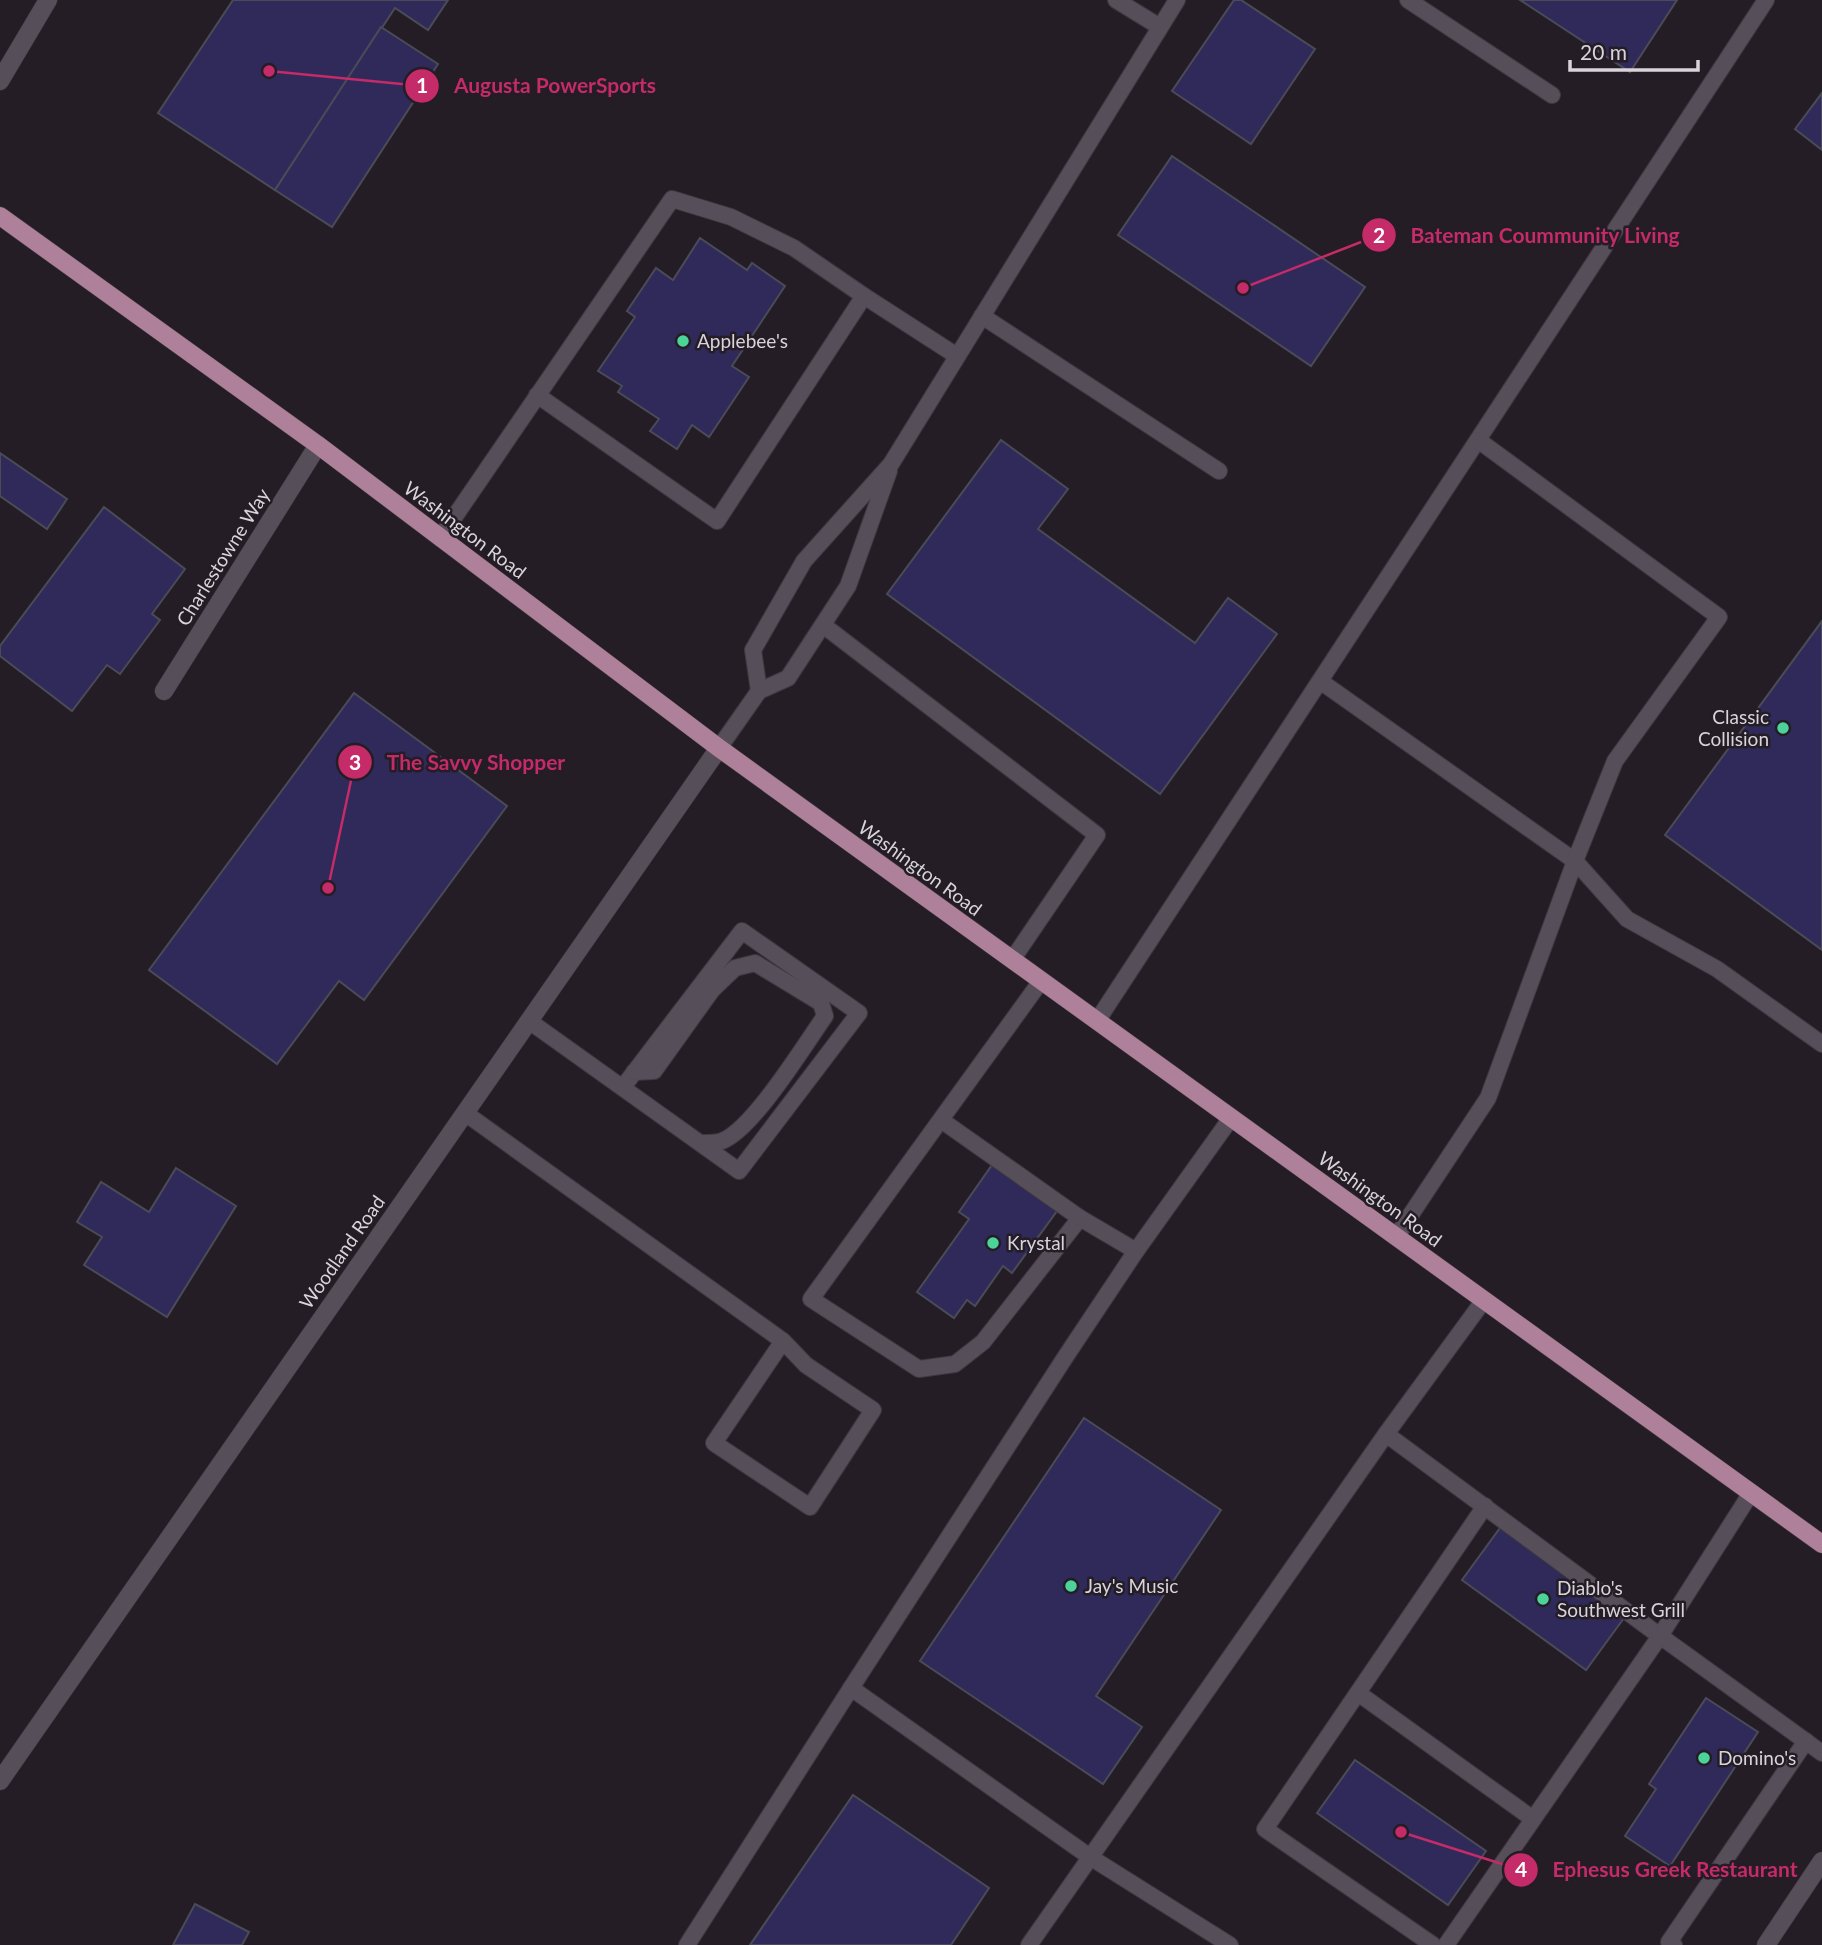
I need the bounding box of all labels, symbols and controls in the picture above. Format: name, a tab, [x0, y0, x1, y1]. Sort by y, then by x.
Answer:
scale bar	[1570, 28, 1698, 72]
text: 20 m	[1580, 39, 1627, 64]
callout: Augusta PowerSports	[405, 65, 670, 107]
text: 1	[416, 72, 428, 97]
text: Augusta PowerSports	[453, 72, 656, 97]
callout: Bateman Coummunity Living	[1361, 214, 1694, 256]
text: 2	[1373, 222, 1385, 247]
text: Bateman Coummunity Living	[1410, 222, 1680, 247]
place label: Applebee's	[697, 329, 788, 352]
marker: Applebee's	[675, 333, 691, 349]
street label: Washington Road	[400, 476, 531, 583]
street label: Charlestowne Way	[171, 484, 274, 630]
place label: Classic Collision	[1698, 705, 1769, 750]
marker: Classic Collision	[1775, 720, 1791, 736]
callout: The Savvy Shopper	[337, 741, 579, 783]
text: 3	[349, 749, 361, 774]
text: The Savvy Shopper	[387, 749, 565, 774]
street label: Washington Road	[854, 815, 987, 920]
street label: Washington Road	[1314, 1146, 1447, 1251]
street label: Woodland Road	[294, 1191, 389, 1313]
place label: Krystal	[1007, 1231, 1065, 1254]
marker: Krystal	[985, 1235, 1001, 1251]
place label: Jay's Music	[1085, 1574, 1178, 1597]
place label: Diablo's Southwest Grill	[1557, 1576, 1685, 1621]
marker: Jay's Music	[1063, 1578, 1079, 1594]
marker: Diablo's Southwest Grill	[1535, 1591, 1551, 1607]
place label: Domino's	[1718, 1746, 1796, 1769]
marker: Domino's	[1696, 1750, 1712, 1766]
callout: Ephesus Greek Restaurant	[1503, 1849, 1811, 1891]
text: 4	[1515, 1856, 1527, 1881]
text: Ephesus Greek Restaurant	[1552, 1856, 1798, 1881]

